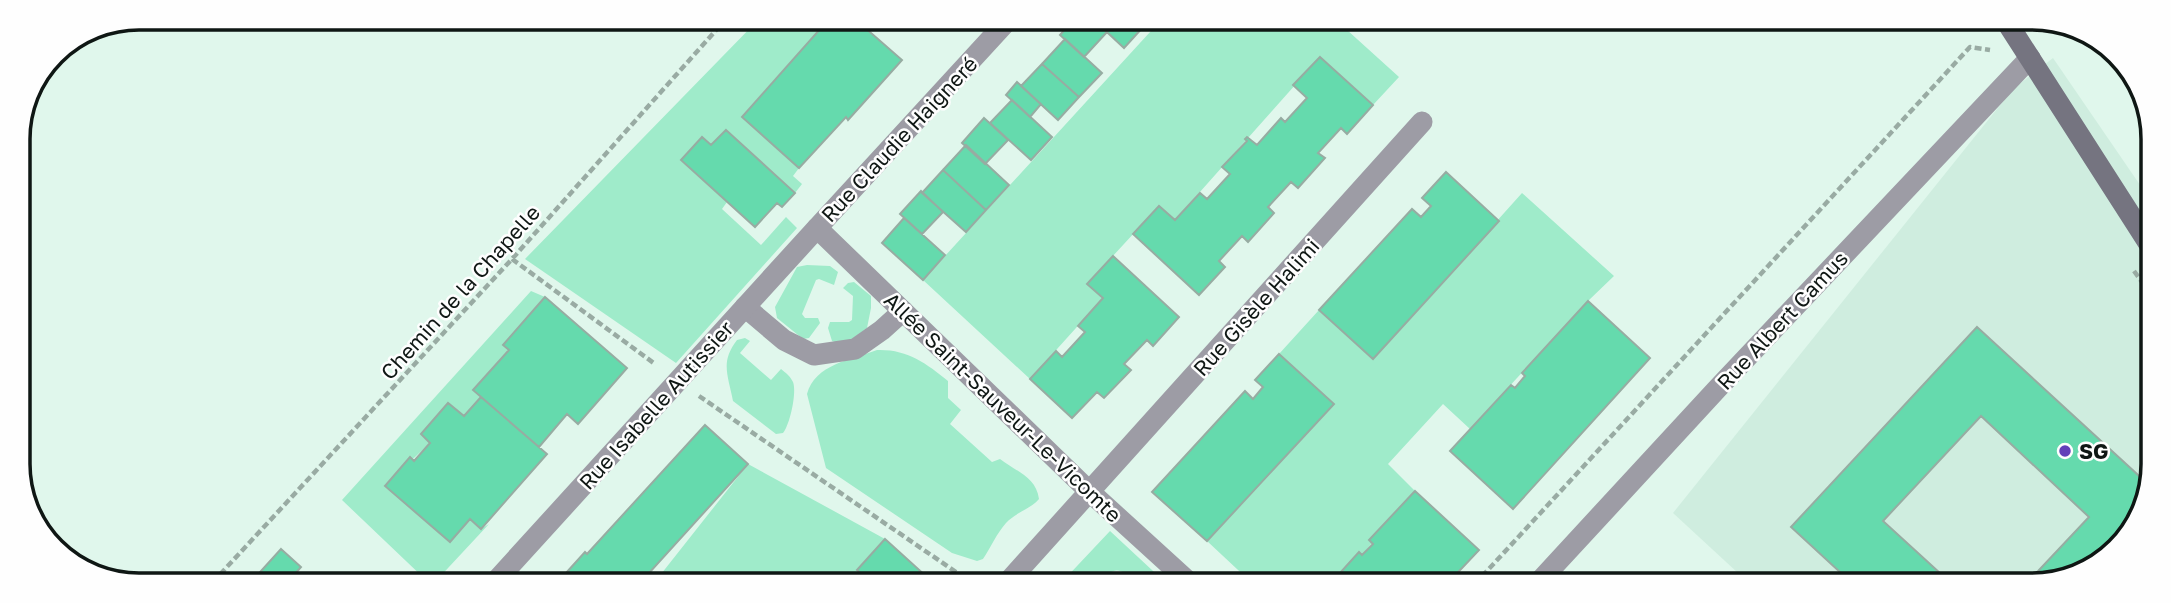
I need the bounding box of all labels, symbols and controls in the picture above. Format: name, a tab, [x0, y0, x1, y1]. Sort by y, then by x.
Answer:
street label: Rue Claudie Haigneré	[815, 51, 983, 227]
street label: Chemin de la Chapelle	[375, 200, 545, 384]
street label: Rue Gisèle Halimi	[1187, 233, 1325, 381]
street label: Rue Albert Camus	[1711, 245, 1853, 395]
street label: Allée Saint-Sauveur-Le-Vicomte	[879, 287, 1127, 527]
street label: Rue Isabelle Autissier	[573, 315, 739, 495]
place label: SG	[2079, 438, 2109, 464]
marker: SG	[2057, 443, 2073, 459]

